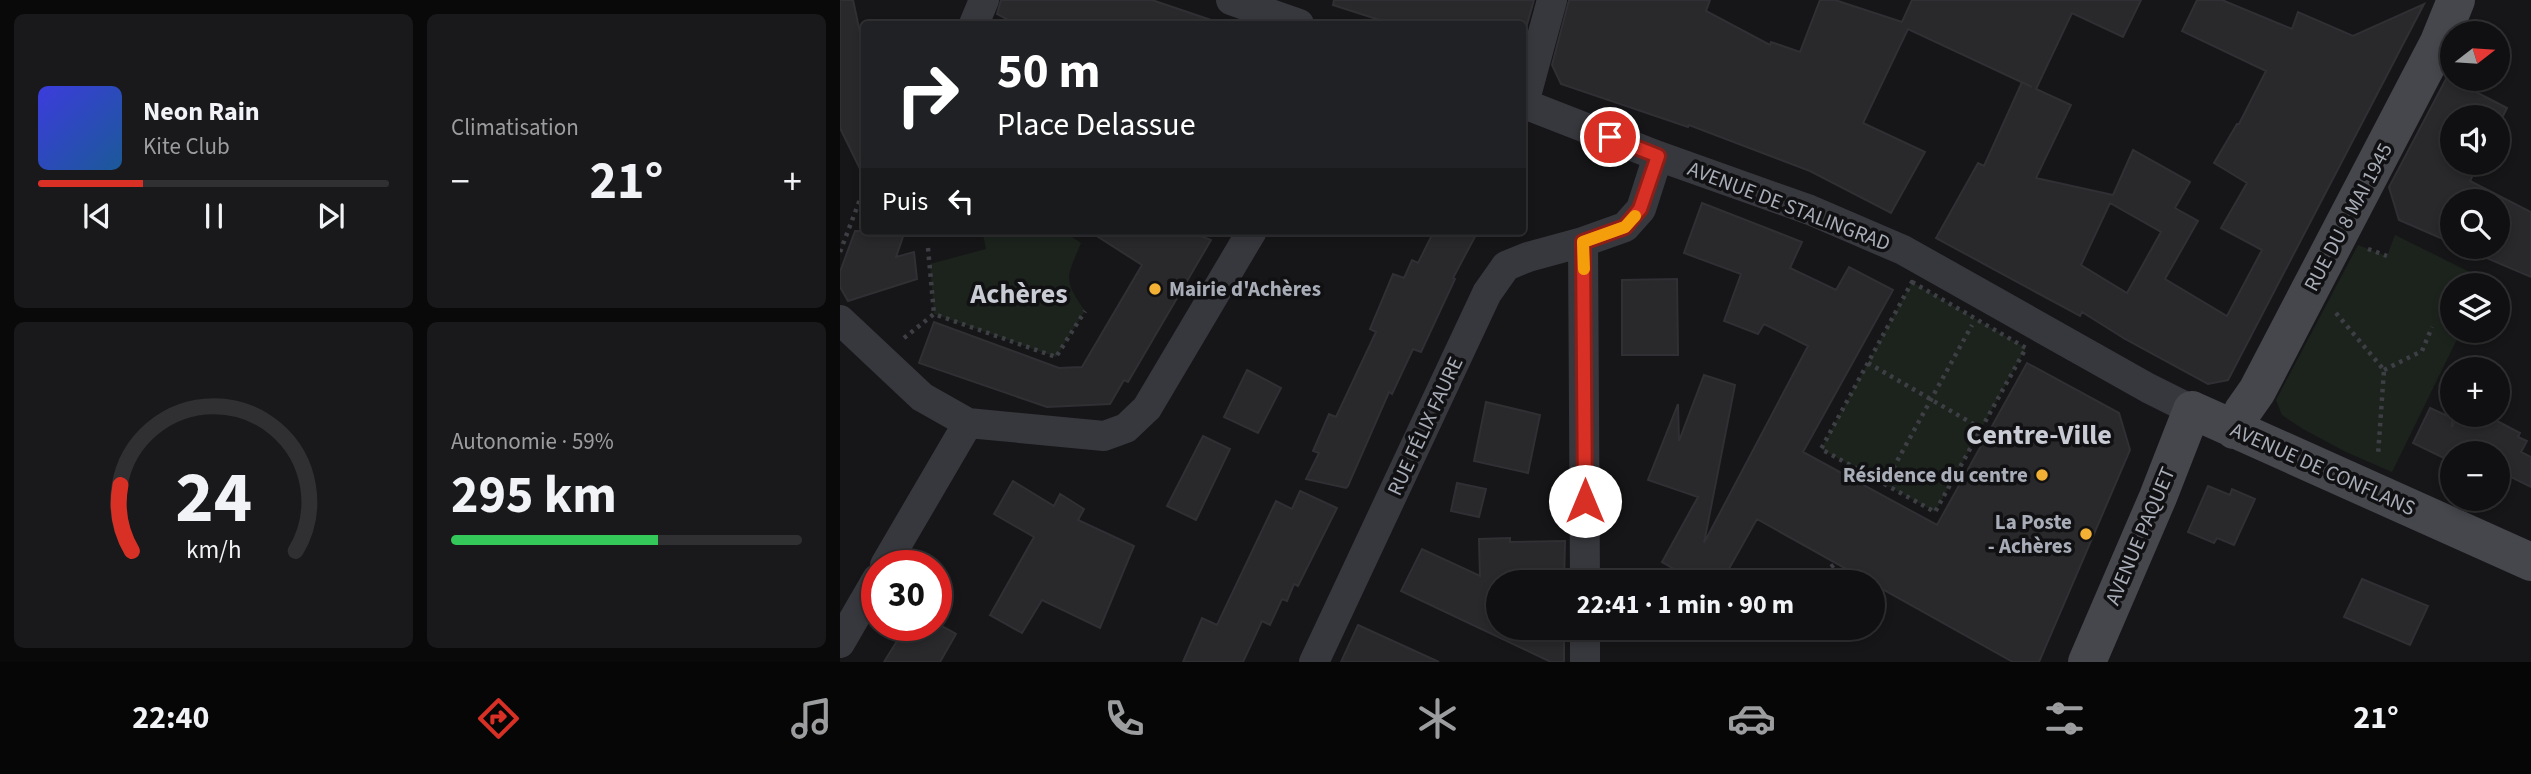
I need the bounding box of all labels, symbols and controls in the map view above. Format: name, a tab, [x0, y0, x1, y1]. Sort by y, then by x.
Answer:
north arrow	[2440, 21, 2510, 91]
map controls	[2440, 21, 2510, 511]
text: 50 m	[997, 37, 1101, 107]
icon: right	[882, 49, 973, 140]
text: Neon Rain	[143, 93, 260, 130]
text: Place Delassue	[997, 102, 1196, 148]
button: sound	[2440, 105, 2510, 175]
pin	[1580, 107, 1640, 167]
text: Climatisation	[451, 111, 579, 144]
icon: arrive	[1591, 118, 1629, 156]
text: Kite Club	[143, 130, 230, 163]
street label: RUE DU 8 MAI 1945	[2296, 137, 2400, 297]
text: 21°	[590, 145, 663, 219]
street label: AVENUE DE STALINGRAD	[1683, 154, 1895, 258]
text: −	[451, 155, 470, 209]
text: +	[783, 155, 802, 209]
icon: left	[942, 182, 980, 220]
text: Puis	[882, 183, 928, 220]
button: search	[2440, 189, 2510, 259]
icon: previous	[78, 197, 116, 235]
icon: pause	[195, 197, 233, 235]
icon: next	[312, 197, 350, 235]
button: layers	[2440, 273, 2510, 343]
district label: Achères	[969, 274, 1068, 314]
place label: Mairie d'Achères	[1169, 274, 1321, 304]
marker: Mairie d'Achères	[1147, 281, 1163, 297]
street label: RUE FÉLIX FAURE	[1380, 352, 1470, 500]
button: +	[2440, 357, 2510, 427]
district label: Centre-Ville	[1966, 415, 2112, 455]
street label: AVENUE DE CONFLANS	[2226, 415, 2420, 523]
text: Autonomie · 59%	[451, 425, 614, 458]
button: −	[2440, 441, 2510, 511]
text: 24	[175, 446, 252, 550]
text: 295 km	[451, 459, 617, 533]
place label: Résidence du centre	[1843, 460, 2028, 490]
street label: AVENUE PAQUET	[2097, 462, 2183, 610]
position arrow	[1548, 464, 1622, 538]
marker: Résidence du centre	[2034, 467, 2050, 483]
place label: La Poste - Achères	[1988, 507, 2072, 561]
marker: La Poste - Achères	[2078, 526, 2094, 542]
text: km/h	[186, 532, 241, 568]
speed limit sign: 30	[861, 550, 952, 641]
text: 22:41 · 1 min · 90 m	[1577, 586, 1794, 623]
icon: directions	[474, 694, 523, 743]
icon: music	[787, 694, 836, 743]
icon: phone	[1100, 694, 1149, 743]
icon: climate	[1413, 694, 1462, 743]
icon: car	[1727, 694, 1776, 743]
icon: filters	[2040, 694, 2089, 743]
text: 22:40	[132, 695, 209, 741]
text: 21°	[2353, 695, 2399, 741]

